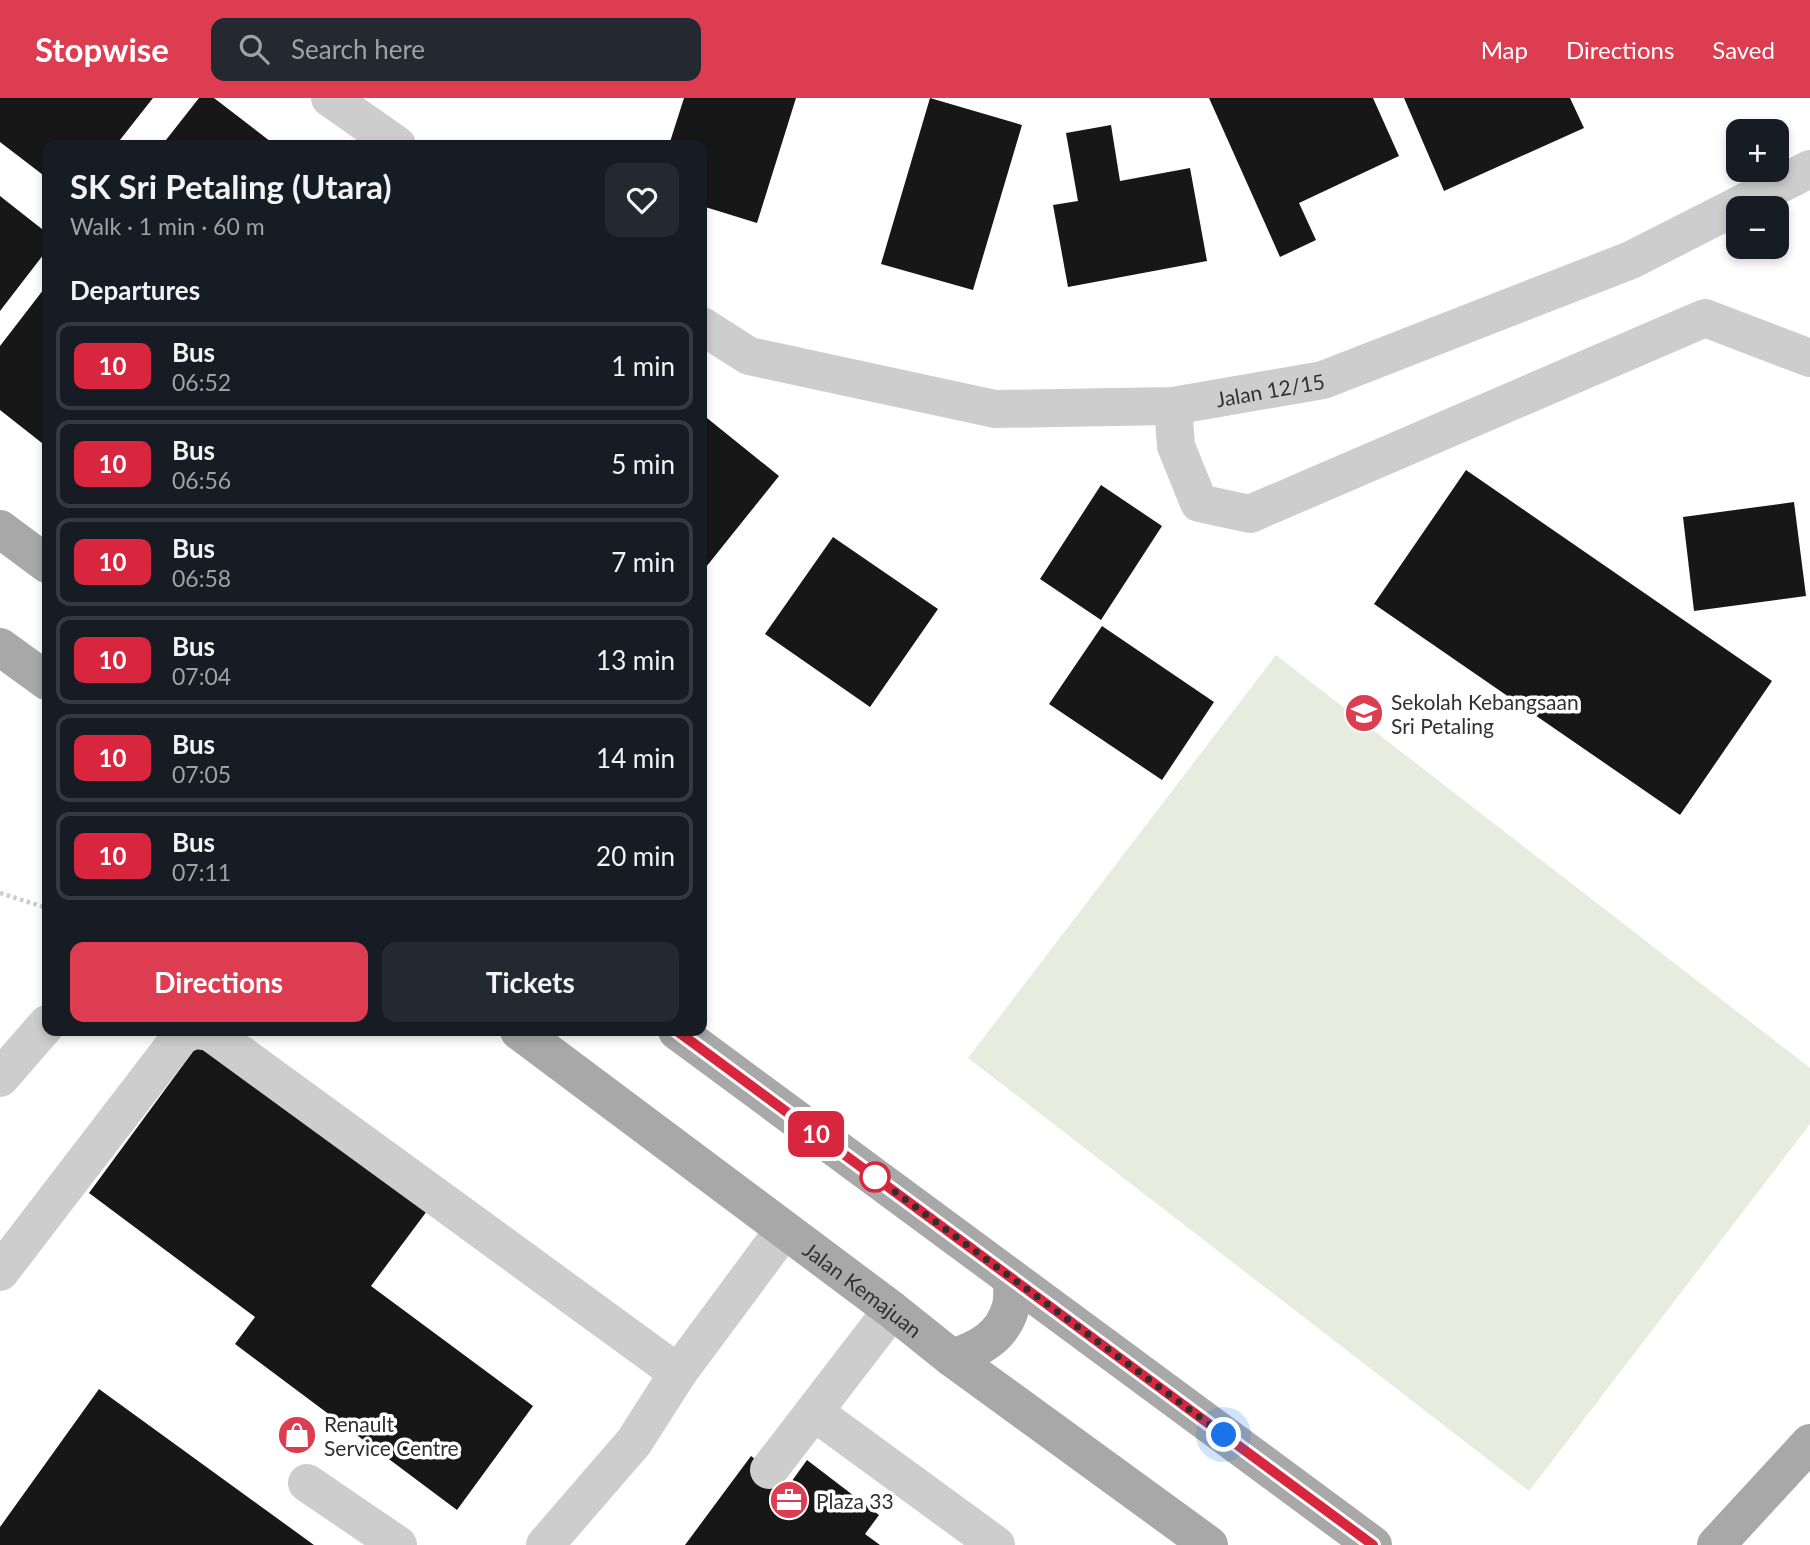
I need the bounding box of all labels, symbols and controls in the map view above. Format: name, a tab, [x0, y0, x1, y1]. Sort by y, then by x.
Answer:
search box	[211, 18, 701, 81]
text: Stopwise	[35, 29, 169, 69]
icon: search	[235, 30, 273, 68]
text: Search here	[291, 33, 425, 65]
text: Map	[1481, 35, 1528, 64]
text: Directions	[1566, 35, 1674, 64]
text: Saved	[1712, 35, 1775, 64]
map controls	[1726, 119, 1789, 259]
button: +	[1726, 119, 1789, 182]
button: heart	[605, 163, 679, 237]
text: SK Sri Petaling (Utara)	[70, 166, 392, 206]
button: −	[1726, 196, 1789, 259]
text: Walk · 1 min · 60 m	[70, 212, 265, 240]
text: Departures	[70, 274, 200, 306]
text: Bus	[172, 336, 215, 368]
text: 1 min	[611, 350, 675, 382]
text: 10	[99, 351, 126, 380]
street label: Jalan 12/15	[1214, 367, 1326, 411]
text: 06:52	[172, 368, 231, 396]
text: Bus	[172, 434, 215, 466]
text: 5 min	[611, 448, 675, 480]
text: 10	[99, 449, 126, 478]
text: 06:56	[172, 466, 231, 494]
text: Bus	[172, 532, 215, 564]
text: 7 min	[611, 546, 675, 578]
text: 10	[99, 547, 126, 576]
text: 06:58	[172, 564, 231, 592]
text: Bus	[172, 630, 215, 662]
text: 13 min	[596, 644, 675, 676]
text: 10	[99, 645, 126, 674]
text: 07:04	[172, 662, 231, 690]
place label: Sekolah Kebangsaan Sri Petaling	[1391, 689, 1579, 738]
school or university icon: Sekolah Kebangsaan Sri Petaling	[1343, 692, 1385, 734]
text: Bus	[172, 728, 215, 760]
text: 14 min	[596, 742, 675, 774]
text: 10	[99, 743, 126, 772]
text: 07:05	[172, 760, 231, 788]
text: Bus	[172, 826, 215, 858]
text: 20 min	[596, 840, 675, 872]
text: 10	[99, 841, 126, 870]
text: 07:11	[172, 858, 231, 886]
button: Directions	[70, 942, 368, 1022]
button: Tickets	[382, 942, 679, 1022]
line badge: 10	[784, 1111, 848, 1157]
text: 10	[802, 1119, 830, 1148]
unlabelled marker	[860, 1162, 890, 1192]
street label: Jalan Kemajuan	[799, 1236, 927, 1342]
place label: Renault Service Centre	[324, 1411, 459, 1460]
shop icon: Renault Service Centre	[276, 1414, 318, 1456]
your location	[1206, 1417, 1241, 1452]
office icon: Plaza 33	[768, 1479, 810, 1521]
place label: Plaza 33	[816, 1488, 894, 1513]

